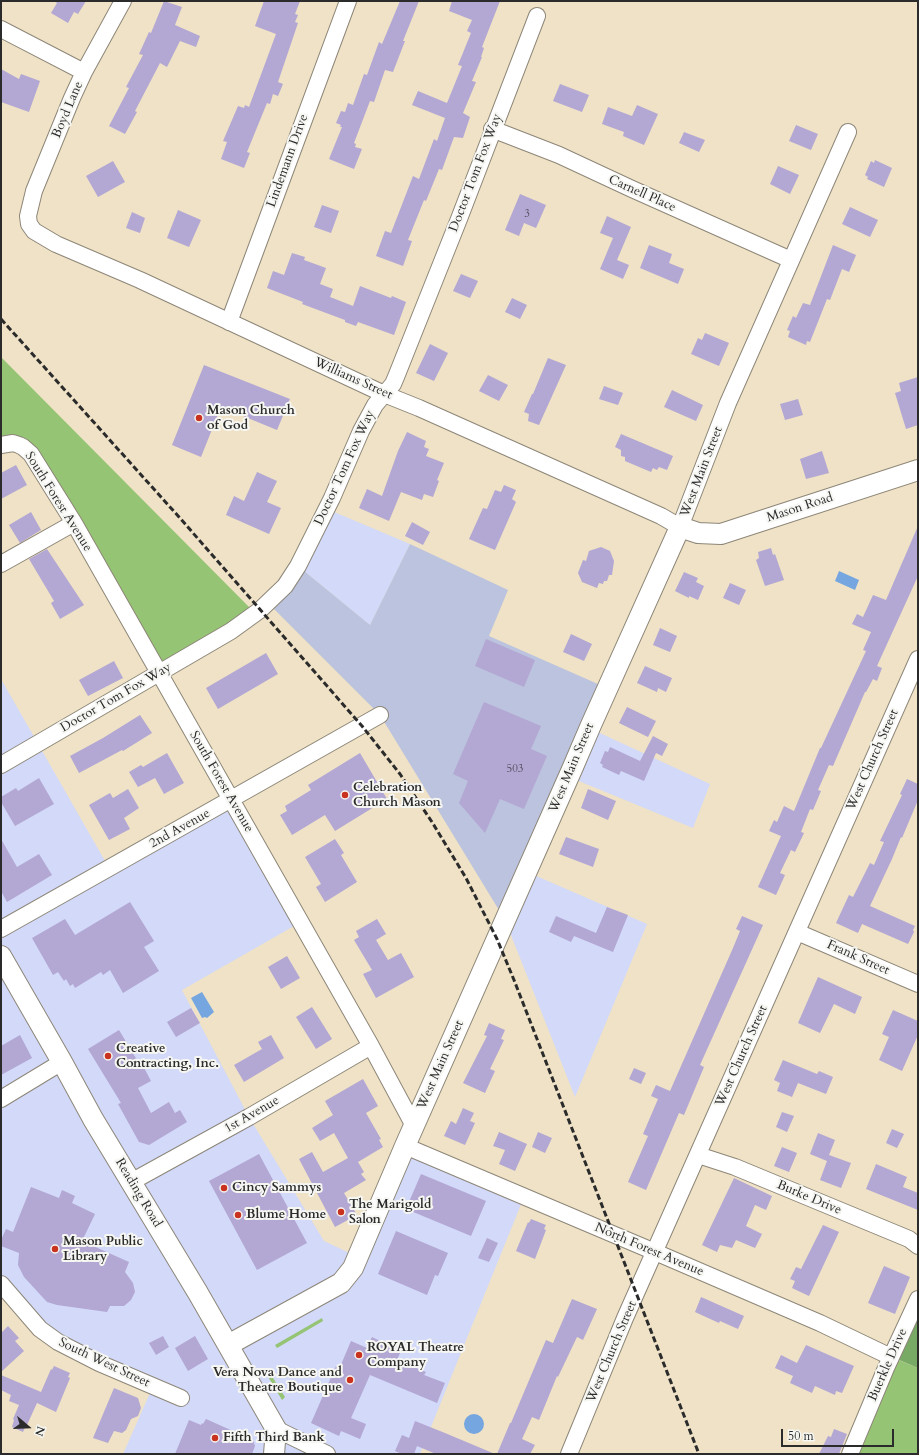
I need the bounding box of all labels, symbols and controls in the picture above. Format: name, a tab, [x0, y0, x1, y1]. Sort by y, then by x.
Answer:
street label: Boyd Lane	[49, 79, 87, 141]
street label: Lindemann Drive	[264, 112, 312, 210]
street label: Doctor Tom Fox Way	[446, 112, 506, 234]
street label: Carnell Place	[606, 172, 678, 216]
house number: 3	[524, 207, 530, 221]
street label: Williams Street	[311, 355, 395, 403]
place label: Mason Church of God	[207, 403, 295, 434]
street label: Doctor Tom Fox Way	[311, 408, 379, 528]
marker: Mason Church of God	[194, 413, 204, 423]
street label: West Main Street	[678, 424, 726, 520]
street label: South Forest Avenue	[21, 449, 95, 555]
street label: Mason Road	[765, 490, 835, 526]
street label: Doctor Tom Fox Way	[58, 660, 174, 736]
street label: West Church Street	[844, 707, 902, 813]
street label: West Main Street	[546, 721, 598, 815]
street label: South Forest Avenue	[186, 728, 256, 836]
house number: 503	[507, 762, 523, 776]
place label: Celebration Church Mason	[353, 780, 441, 811]
marker: Celebration Church Mason	[340, 790, 350, 800]
street label: 2nd Avenue	[147, 806, 213, 852]
street label: Frank Street	[824, 937, 892, 979]
street label: West Church Street	[713, 1003, 771, 1109]
street label: West Main Street	[414, 1018, 468, 1112]
place label: Creative Contracting, Inc.	[116, 1041, 219, 1072]
marker: Creative Contracting, Inc.	[103, 1051, 113, 1061]
street label: 1st Avenue	[222, 1093, 282, 1137]
street label: Reading Road	[111, 1156, 165, 1230]
street label: Burke Drive	[774, 1177, 844, 1219]
place label: Cincy Sammys	[232, 1180, 321, 1196]
marker: Cincy Sammys	[219, 1183, 229, 1193]
place label: The Marigold Salon	[349, 1197, 431, 1228]
place label: Blume Home	[246, 1207, 326, 1223]
marker: The Marigold Salon	[336, 1207, 346, 1217]
marker: Blume Home	[233, 1210, 243, 1220]
street label: North Forest Avenue	[592, 1220, 706, 1280]
place label: Mason Public Library	[63, 1234, 143, 1265]
marker: Mason Public Library	[50, 1244, 60, 1254]
street label: West Church Street	[584, 1299, 640, 1405]
street label: Buerkle Drive	[865, 1326, 911, 1404]
street label: South West Street	[56, 1335, 152, 1391]
place label: ROYAL Theatre Company	[367, 1340, 464, 1371]
marker: ROYAL Theatre Company	[354, 1350, 364, 1360]
place label: Vera Nova Dance and Theatre Boutique	[213, 1365, 342, 1396]
marker: Vera Nova Dance and Theatre Boutique	[345, 1375, 355, 1385]
north arrow	[8, 1407, 48, 1447]
scale bar	[783, 1421, 896, 1447]
text: N	[31, 1424, 48, 1438]
text: 50 m	[788, 1428, 814, 1444]
place label: Fifth Third Bank	[223, 1430, 325, 1446]
marker: Fifth Third Bank	[210, 1433, 220, 1443]

